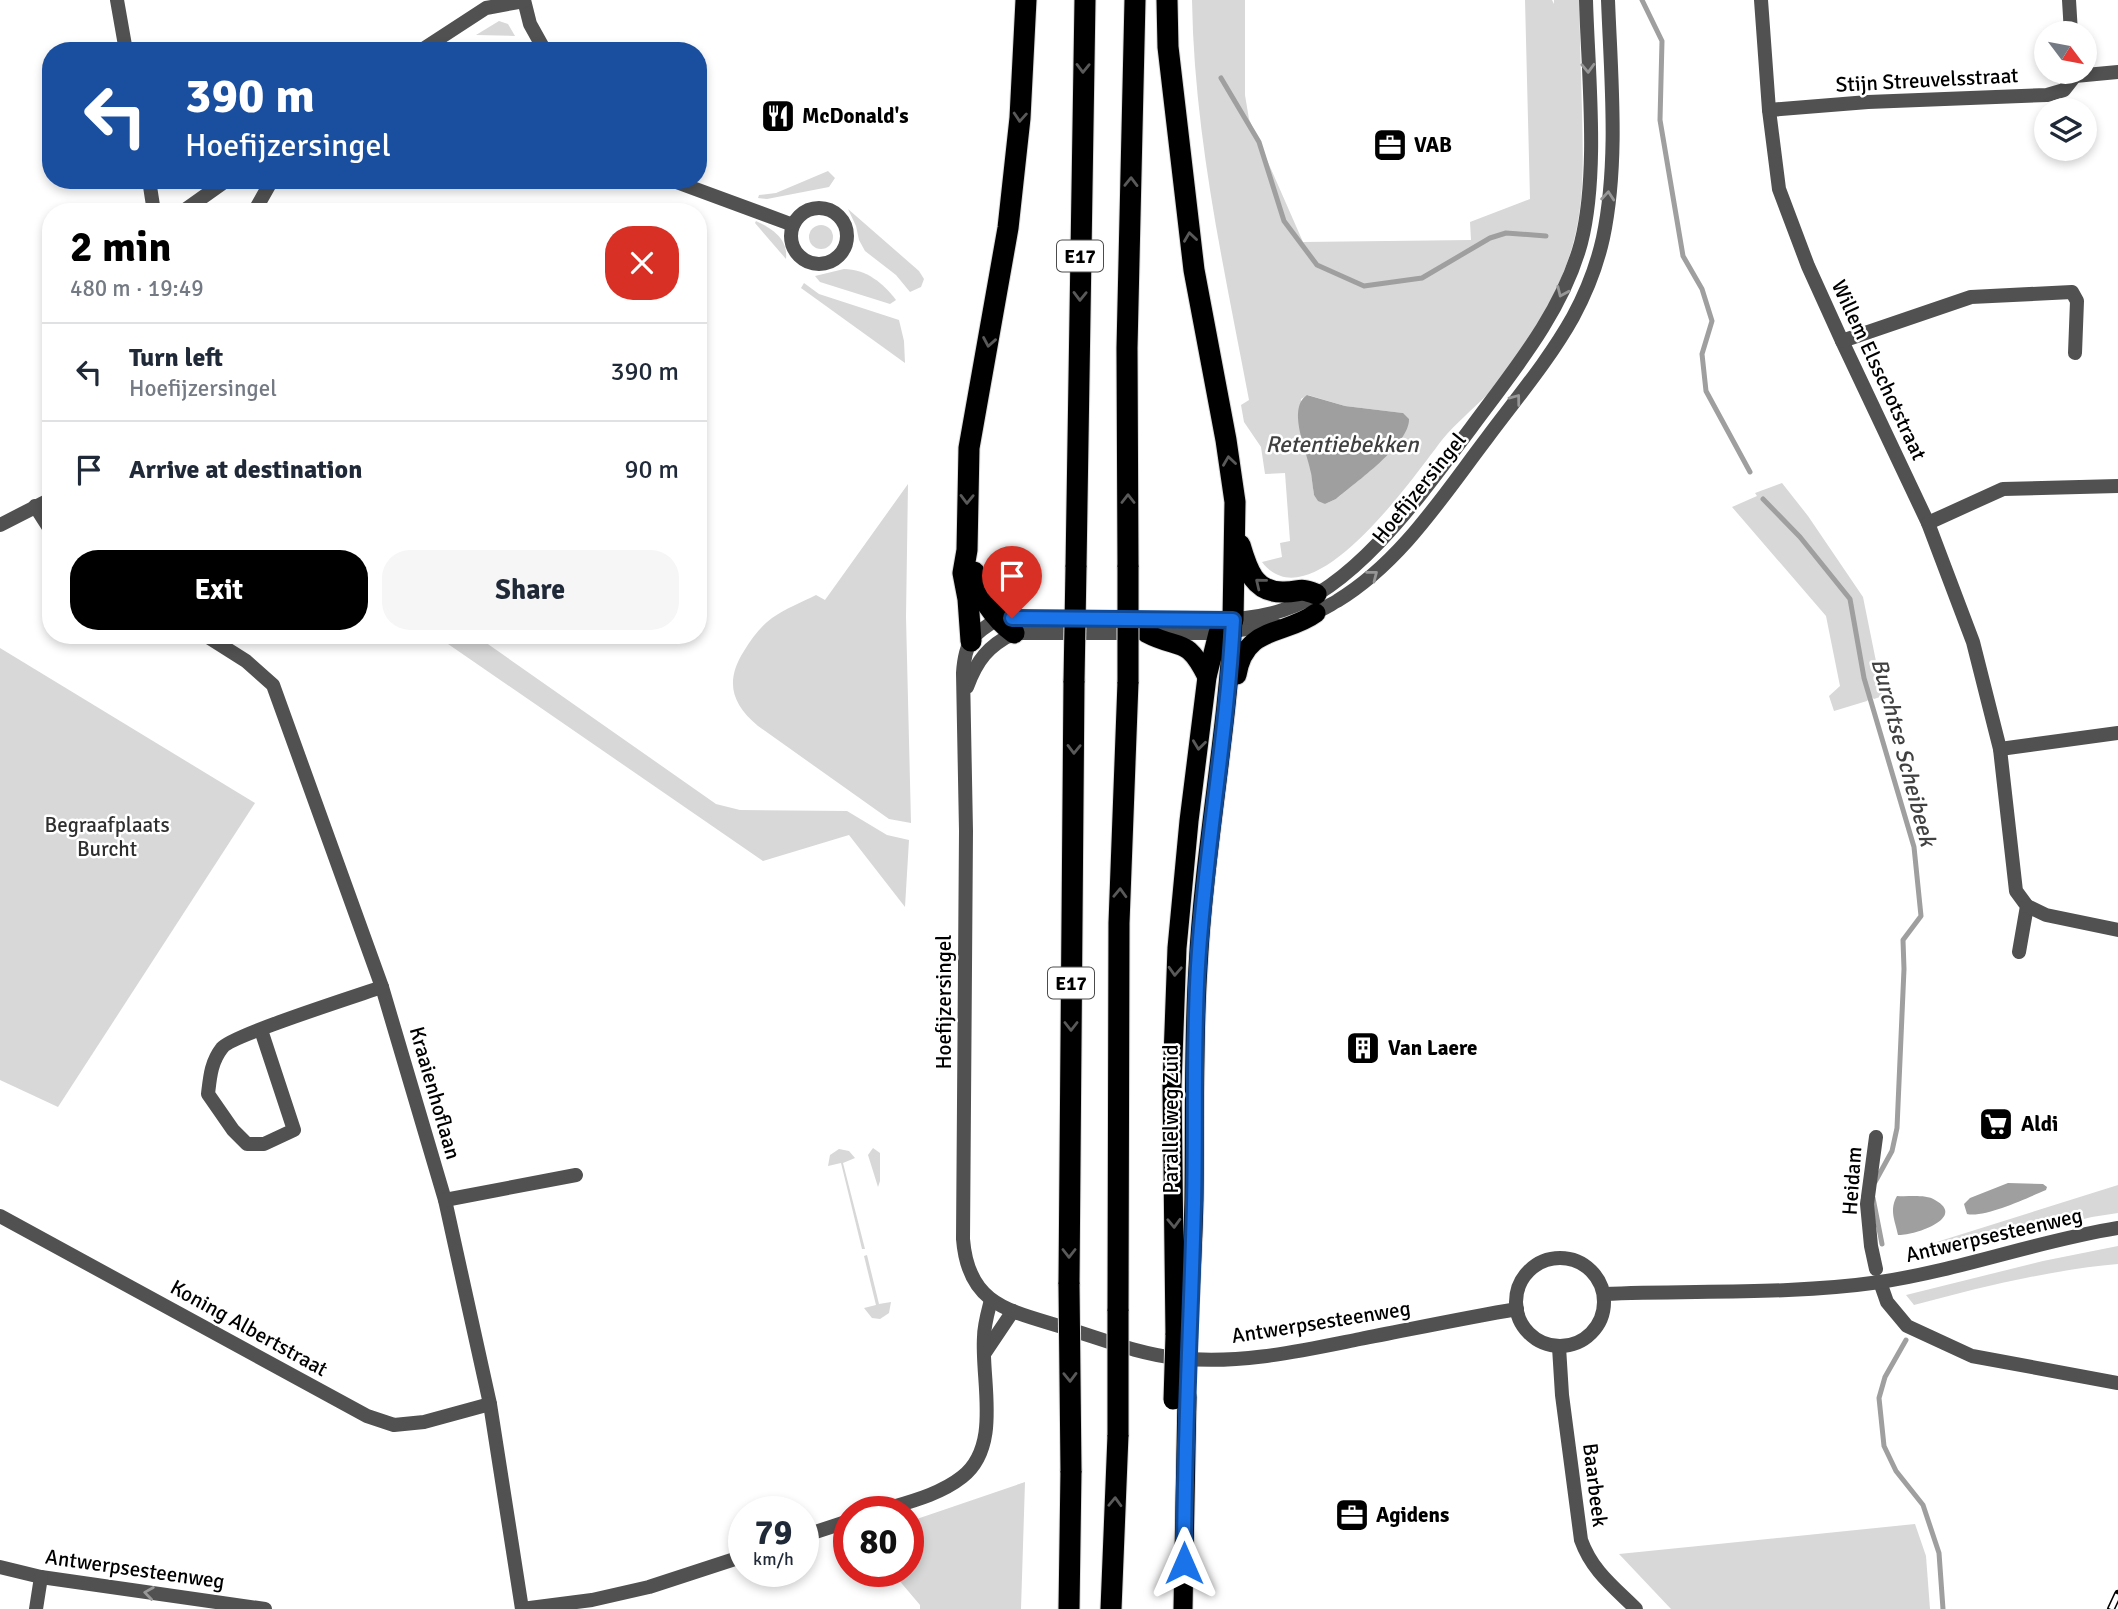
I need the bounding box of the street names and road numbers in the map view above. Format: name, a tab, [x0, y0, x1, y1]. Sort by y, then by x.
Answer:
street label: Stijn Streuvelsstraat	[1835, 62, 2019, 98]
road number: E17	[1057, 240, 1103, 272]
street label: Willem Elsschotstraat	[1826, 276, 1932, 464]
street label: Hoefijzersingel	[1366, 427, 1472, 549]
street label: Hoefijzersingel	[931, 934, 957, 1070]
road number: E17	[1048, 967, 1094, 998]
street label: Kraaienhoflaan	[404, 1024, 466, 1162]
street label: Parallelweg Zuid	[1158, 1044, 1184, 1194]
street label: Heidam	[1837, 1146, 1867, 1216]
street label: Antwerpsesteenweg	[1903, 1202, 2085, 1268]
street label: Koning Albertstraat	[166, 1274, 332, 1382]
street label: Antwerpsesteenweg	[1230, 1295, 1412, 1349]
street label: Baarbeek	[1577, 1442, 1613, 1529]
street label: Antwerpsesteenweg	[44, 1544, 226, 1594]

